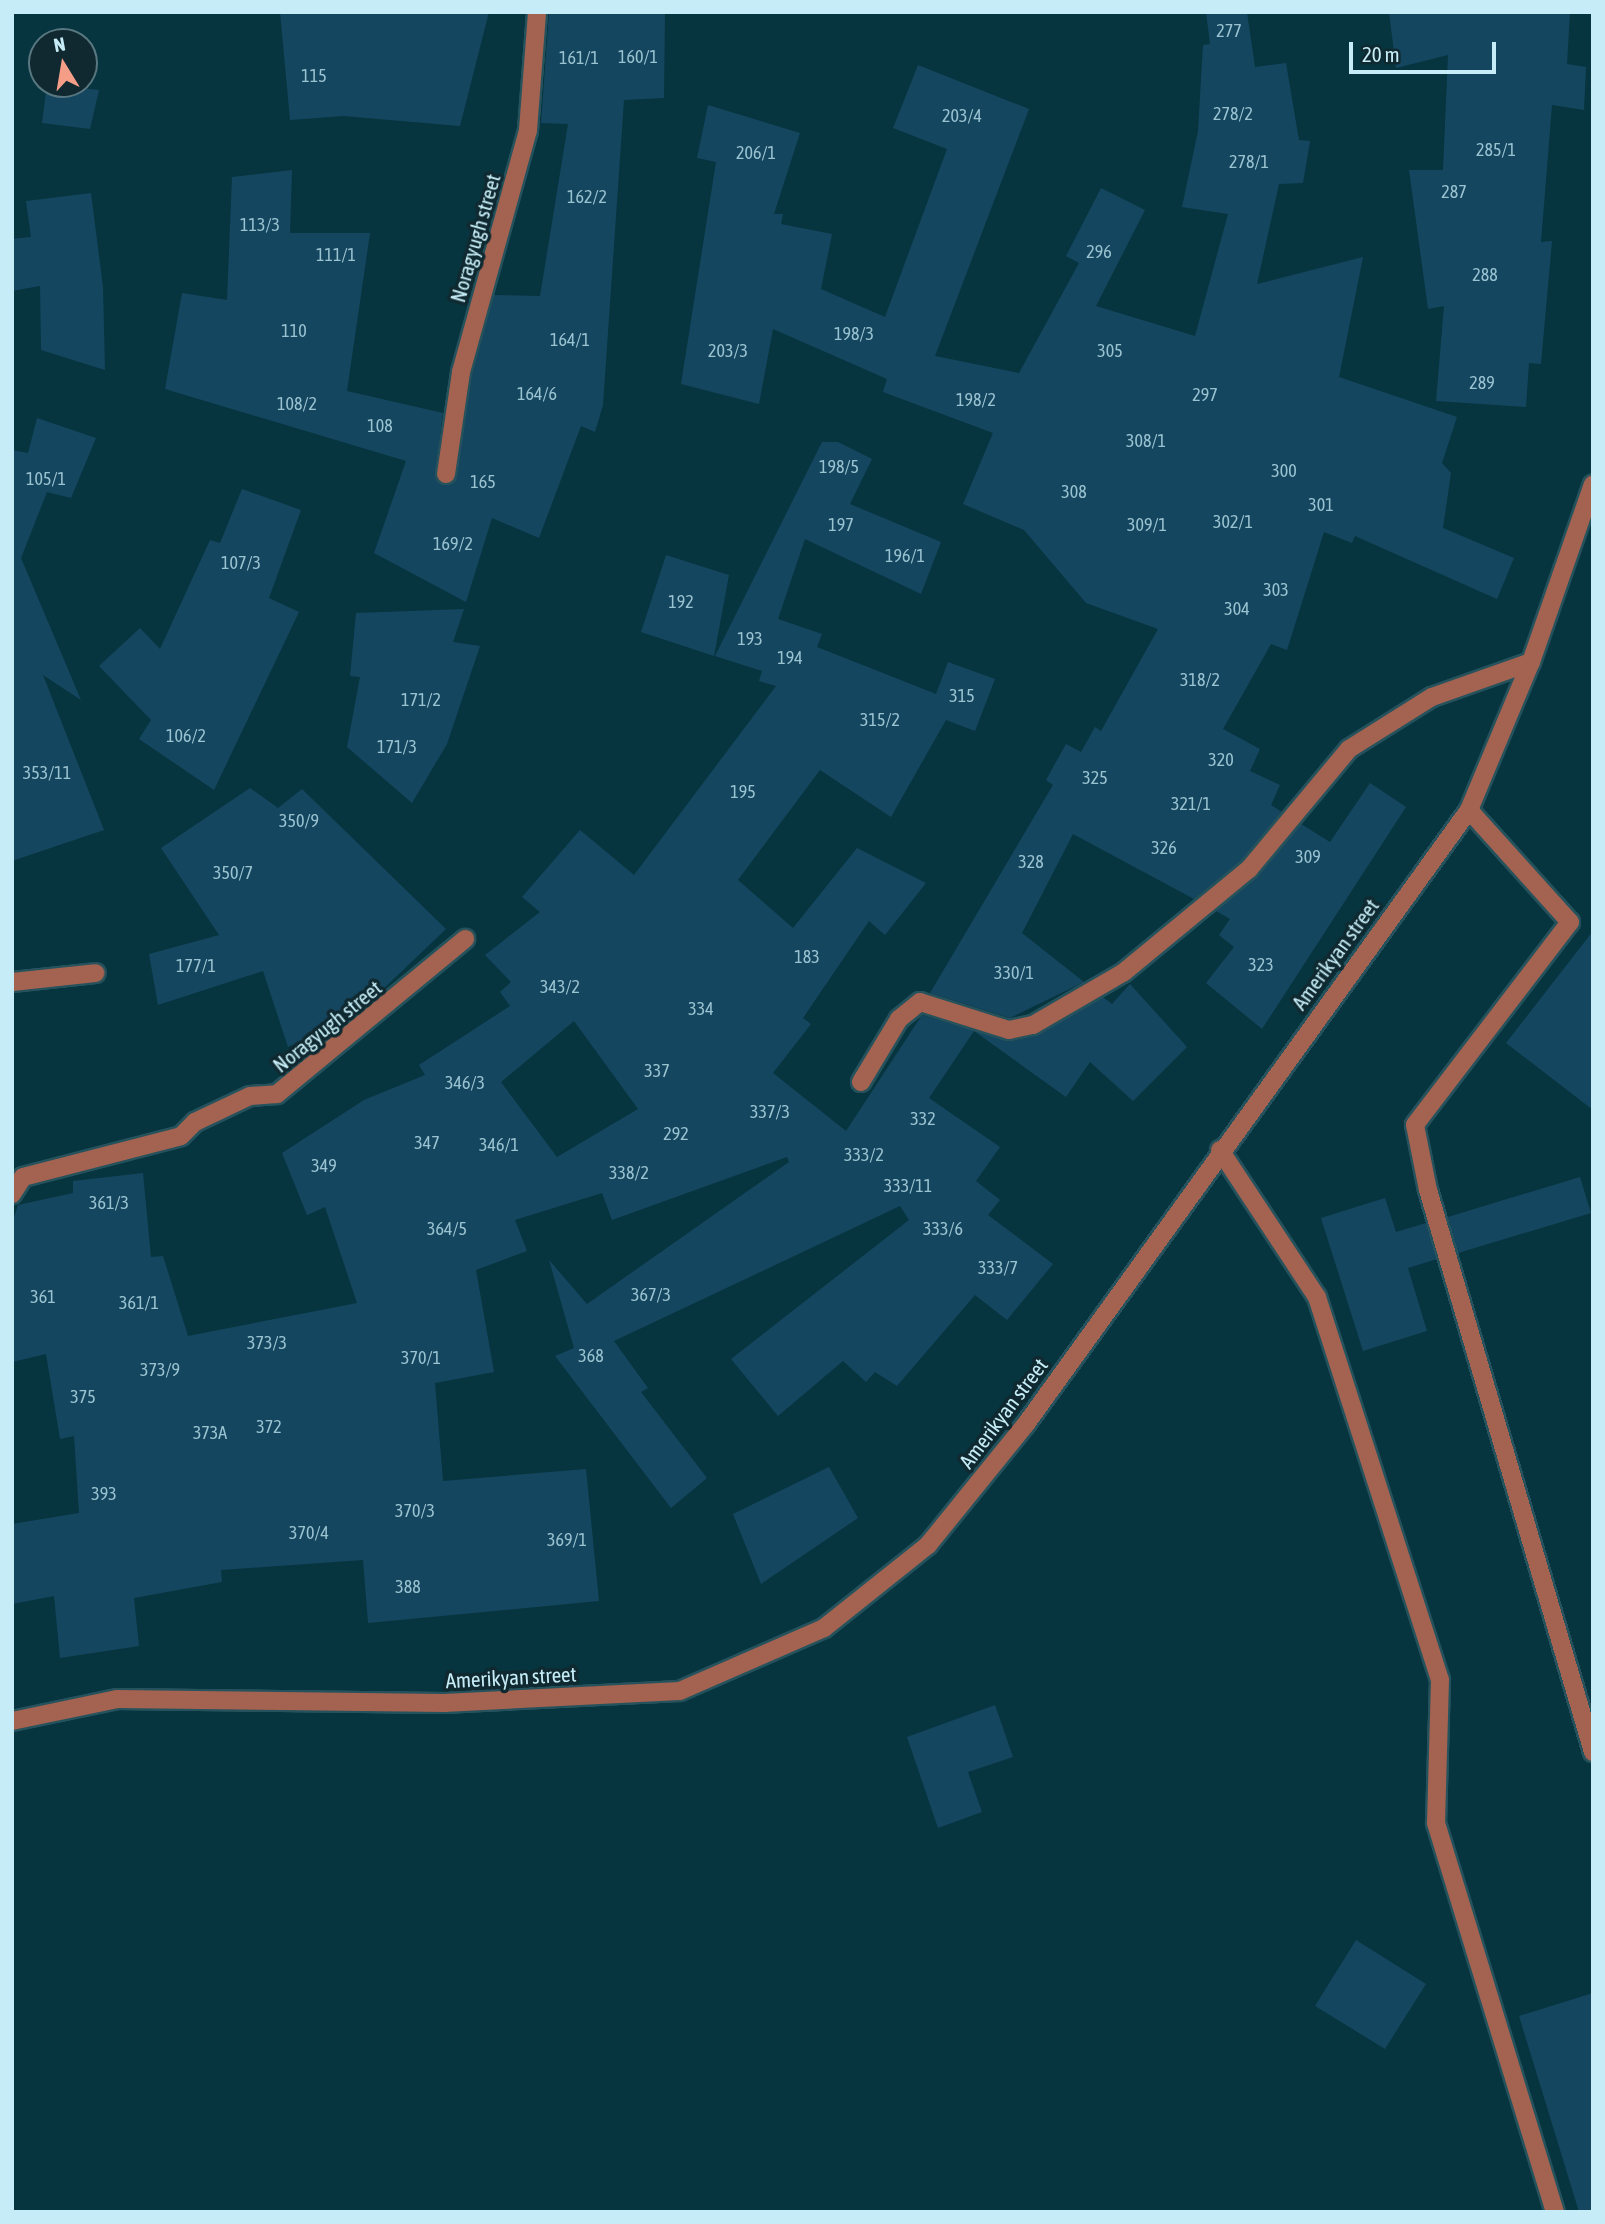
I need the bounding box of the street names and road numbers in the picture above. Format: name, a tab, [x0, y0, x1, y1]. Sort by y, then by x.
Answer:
street label: Noragyugh street	[445, 171, 505, 305]
street label: Amerikyan street	[1286, 894, 1384, 1014]
street label: Noragyugh street	[268, 975, 386, 1077]
street label: Amerikyan street	[953, 1353, 1053, 1473]
street label: Amerikyan street	[445, 1661, 577, 1693]

